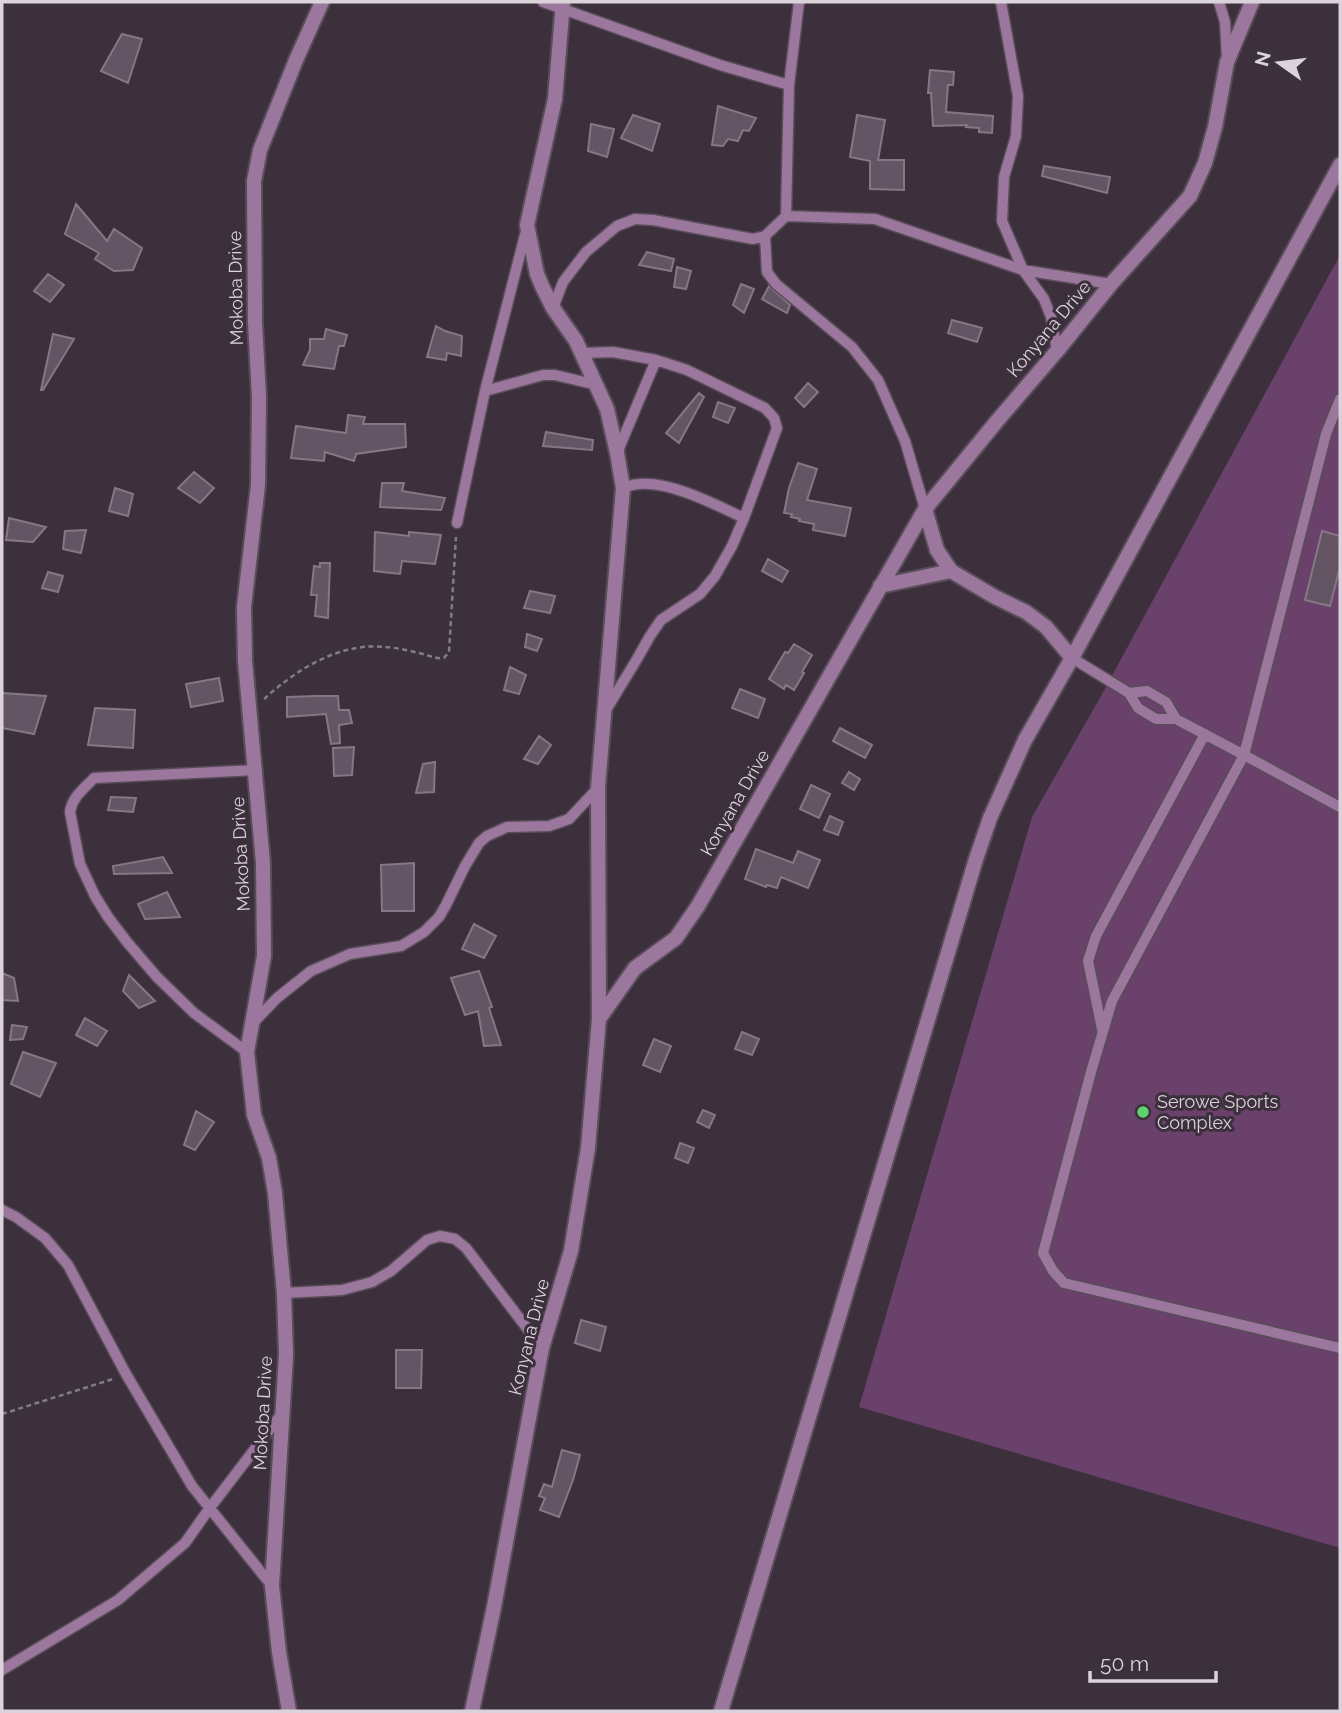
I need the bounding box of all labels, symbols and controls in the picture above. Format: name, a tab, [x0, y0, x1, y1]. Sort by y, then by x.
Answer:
north arrow	[1244, 28, 1314, 98]
text: N	[1250, 49, 1275, 69]
street label: Mokoba Drive	[224, 230, 247, 345]
street label: Konyana Drive	[1002, 276, 1095, 381]
street label: Konyana Drive	[696, 746, 774, 860]
street label: Mokoba Drive	[227, 796, 254, 912]
place label: Serowe Sports Complex	[1157, 1091, 1278, 1133]
marker: Serowe Sports Complex	[1135, 1104, 1151, 1120]
street label: Konyana Drive	[504, 1276, 553, 1397]
street label: Mokoba Drive	[249, 1355, 276, 1471]
scale bar	[1090, 1640, 1216, 1684]
text: 50 m	[1100, 1651, 1149, 1676]

